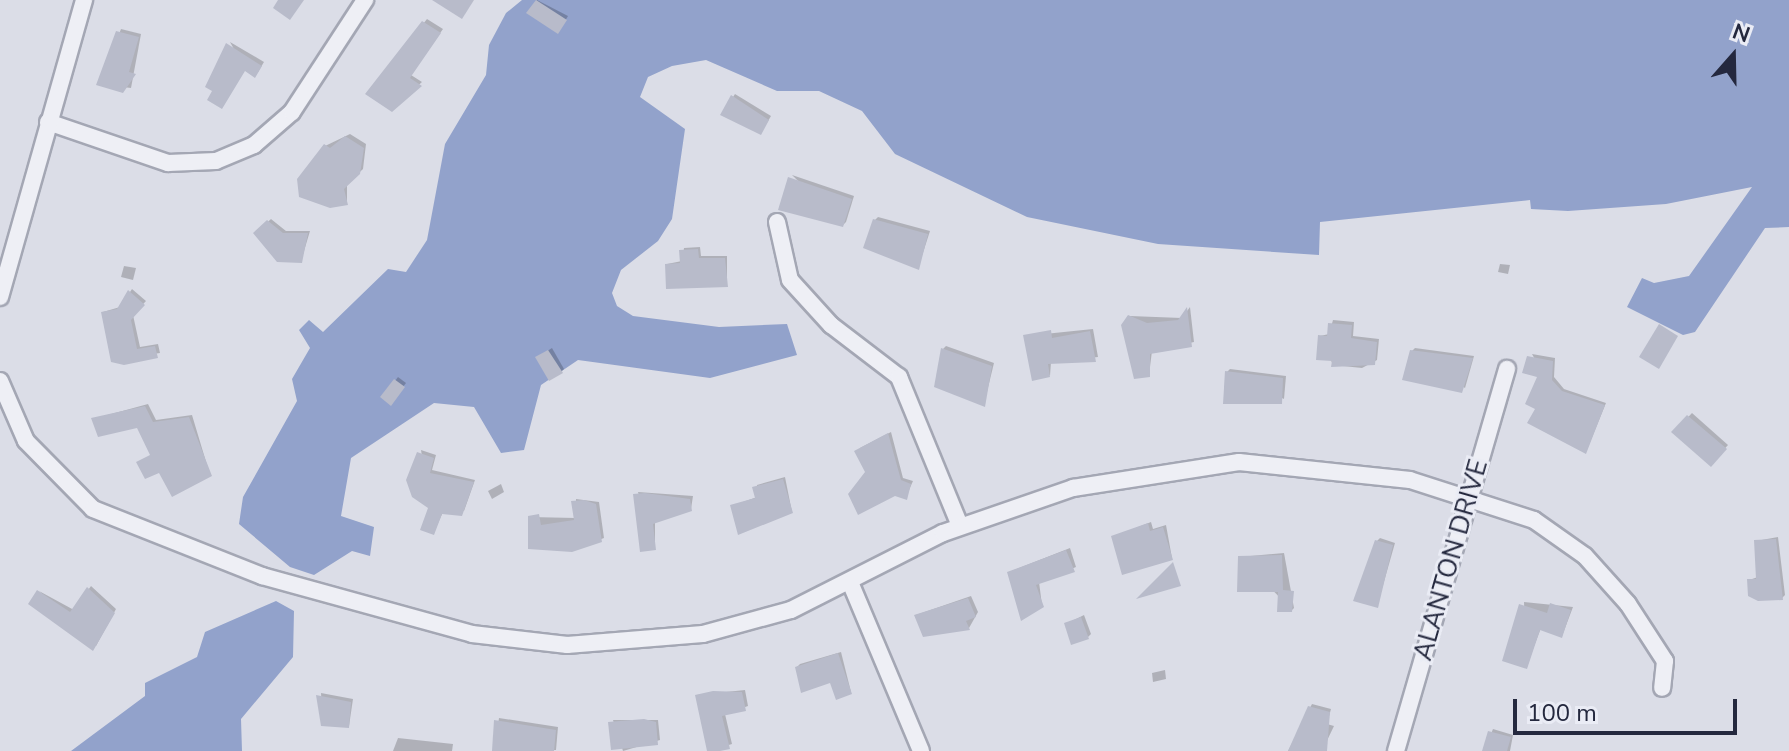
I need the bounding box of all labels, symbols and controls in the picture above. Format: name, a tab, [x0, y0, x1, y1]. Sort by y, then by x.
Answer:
north arrow	[1693, 16, 1773, 96]
text: N	[1728, 17, 1754, 50]
street label: ALANTON DRIVE	[1407, 456, 1495, 664]
scale bar	[1517, 683, 1741, 733]
text: 100 m	[1527, 697, 1597, 729]

